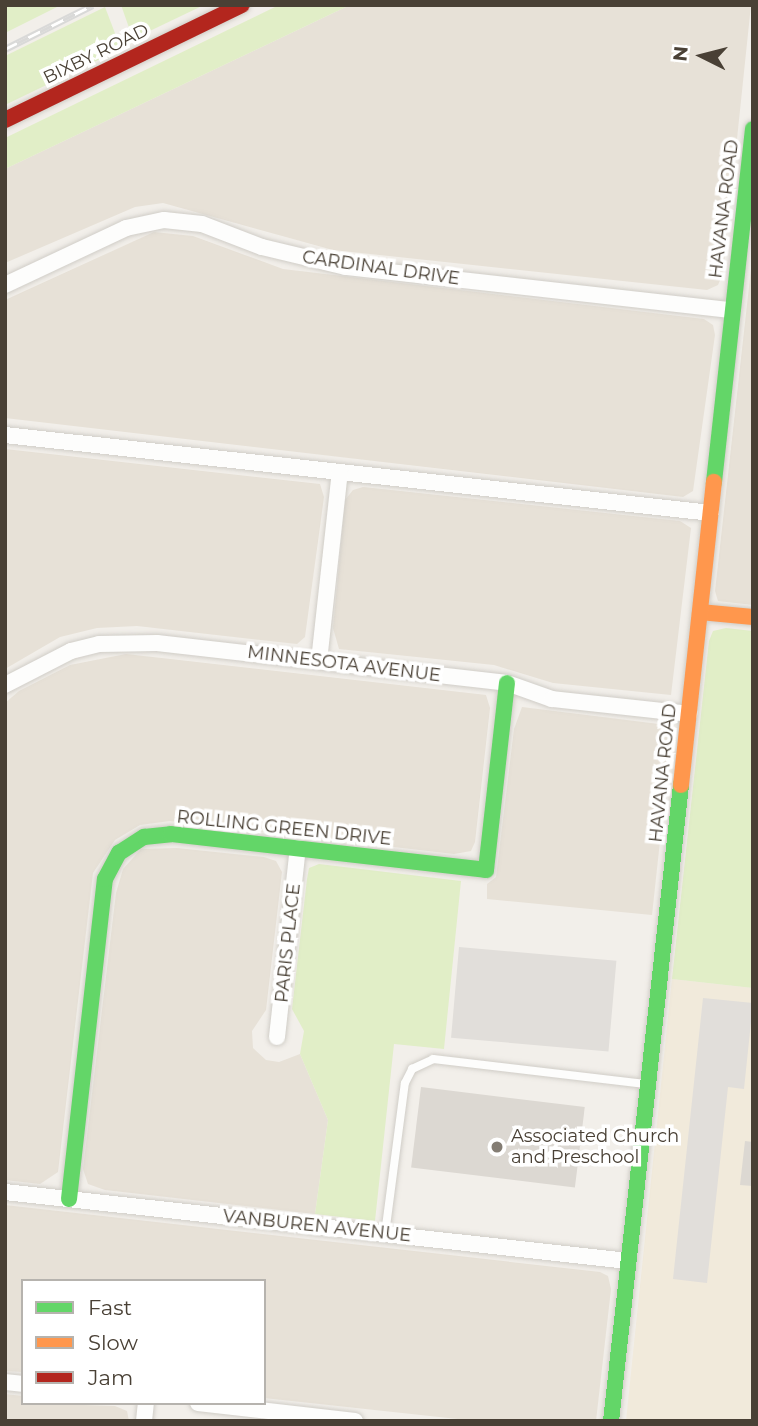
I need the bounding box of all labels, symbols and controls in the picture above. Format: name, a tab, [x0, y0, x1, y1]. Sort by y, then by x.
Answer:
street label: BIXBY ROAD	[40, 19, 152, 89]
north arrow	[667, 21, 737, 91]
text: N	[668, 45, 693, 63]
street label: HAVANA ROAD	[705, 138, 743, 280]
street label: CARDINAL DRIVE	[301, 246, 461, 290]
street label: MINNESOTA AVENUE	[246, 641, 442, 687]
street label: HAVANA ROAD	[645, 702, 681, 844]
street label: ROLLING GREEN DRIVE	[176, 806, 392, 850]
street label: PARIS PLACE	[271, 882, 305, 1004]
place label: Associated Church and Preschool	[511, 1126, 679, 1168]
marker: Associated Church and Preschool	[489, 1139, 505, 1155]
street label: VANBUREN AVENUE	[222, 1205, 412, 1247]
legend	[21, 1279, 266, 1405]
text: Fast	[88, 1295, 132, 1320]
text: Slow	[88, 1330, 138, 1355]
text: Jam	[88, 1365, 133, 1390]

